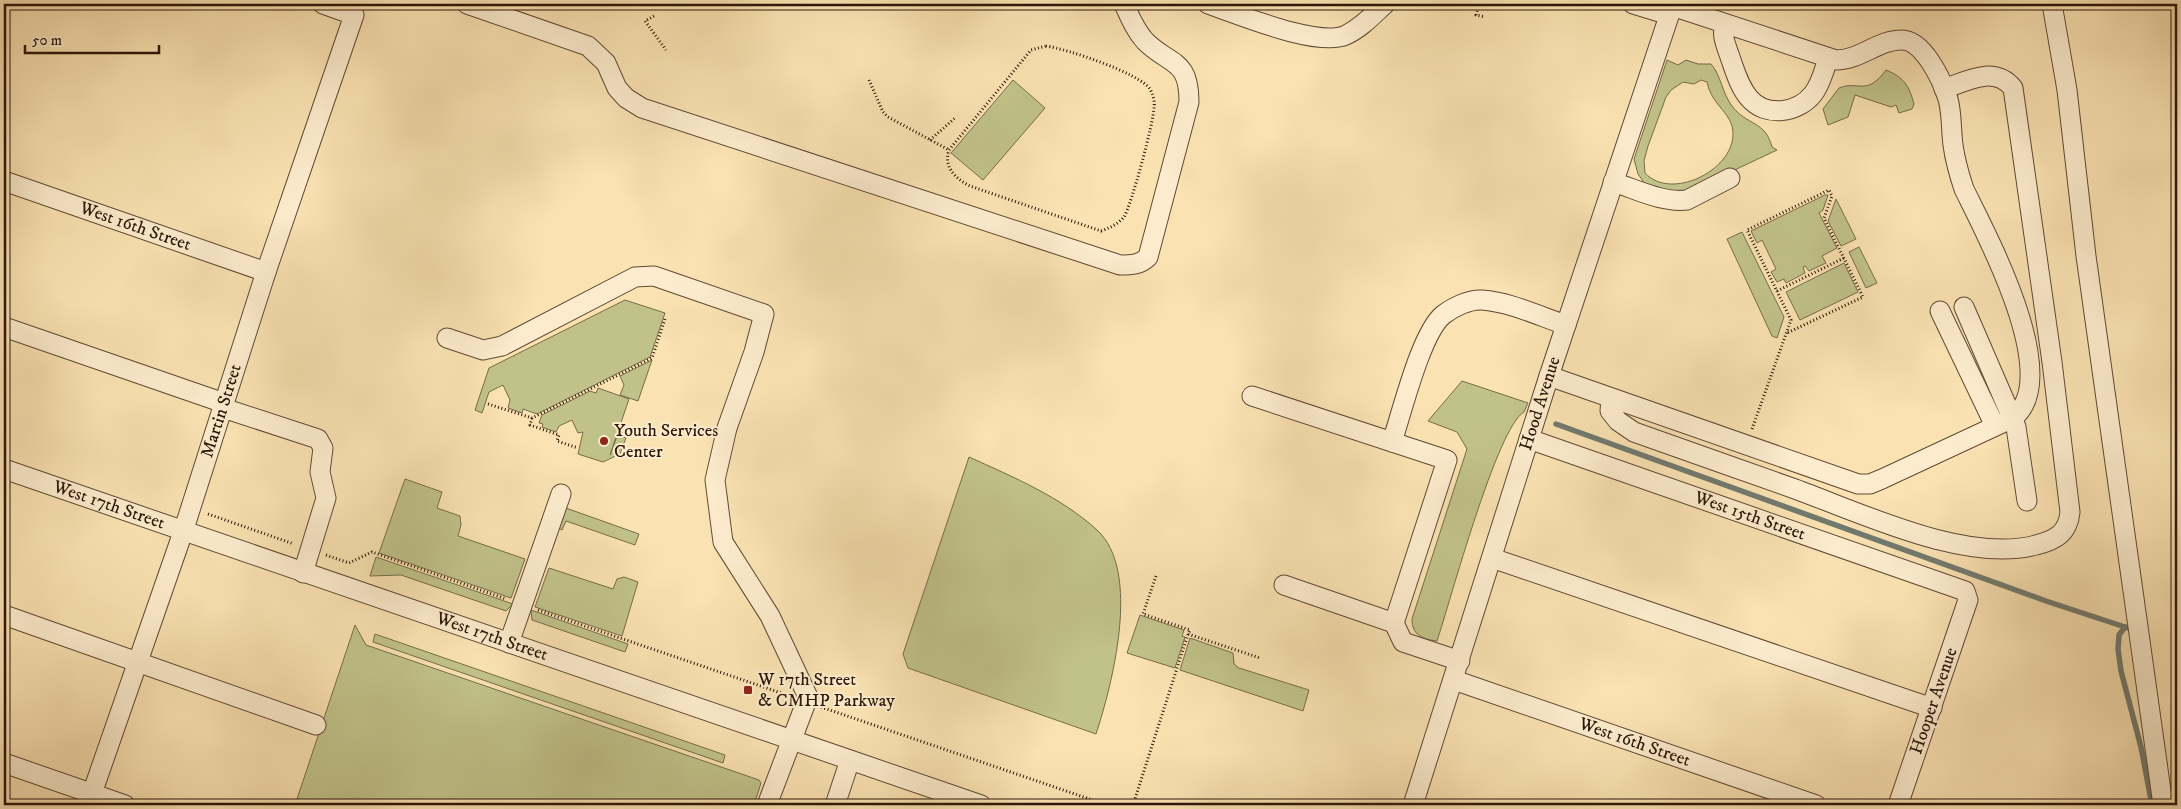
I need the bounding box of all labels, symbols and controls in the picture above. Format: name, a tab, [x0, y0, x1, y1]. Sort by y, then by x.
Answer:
scale bar	[25, 22, 159, 54]
text: 50 m	[32, 31, 62, 50]
street label: West 16th Street	[76, 197, 194, 256]
street label: Hood Avenue	[1515, 354, 1566, 453]
street label: Martin Street	[196, 361, 247, 461]
place label: Youth Services Center	[614, 420, 718, 463]
marker: Youth Services Center	[598, 435, 610, 447]
street label: West 17th Street	[49, 475, 168, 535]
street label: West 15th Street	[1691, 486, 1809, 546]
street label: West 17th Street	[432, 607, 551, 666]
street label: Hooper Avenue	[1905, 645, 1963, 757]
place label: W 17th Street & CMHP Parkway	[757, 669, 895, 712]
marker: W 17th Street & CMHP Parkway	[742, 684, 754, 696]
street label: West 16th Street	[1575, 713, 1693, 772]

